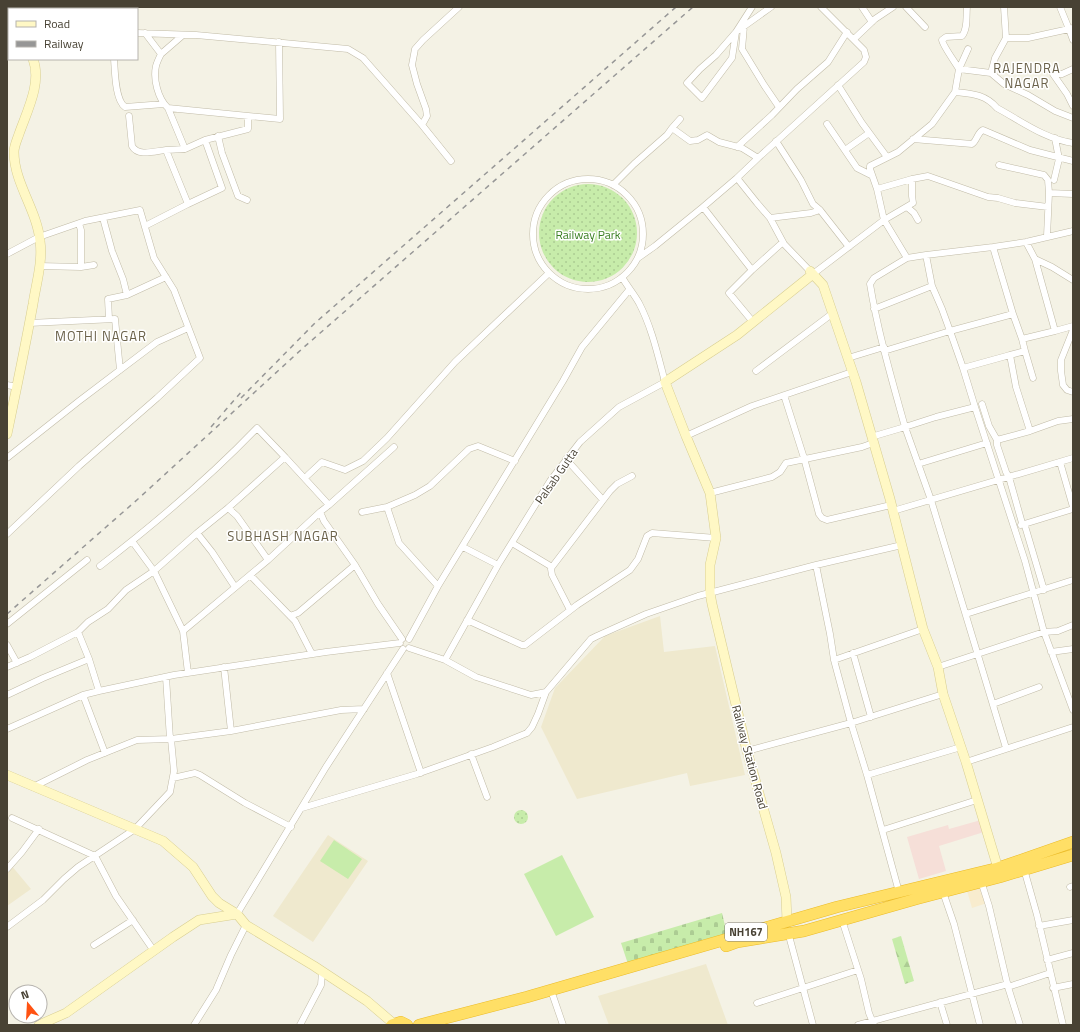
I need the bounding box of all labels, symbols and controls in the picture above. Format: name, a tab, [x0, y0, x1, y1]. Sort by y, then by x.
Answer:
legend	[8, 8, 138, 60]
text: Road	[44, 14, 70, 33]
text: Railway	[44, 34, 84, 53]
district label: RAJENDRA NAGAR	[993, 58, 1061, 93]
park label: Railway Park	[555, 225, 621, 244]
district label: MOTHI NAGAR	[55, 326, 147, 346]
street label: Palsab Gutta	[530, 444, 582, 508]
district label: SUBHASH NAGAR	[227, 526, 339, 546]
street label: Railway Station Road	[727, 703, 773, 811]
road number: NH167	[725, 923, 767, 941]
north arrow	[8, 984, 48, 1024]
text: N	[19, 986, 31, 1003]

